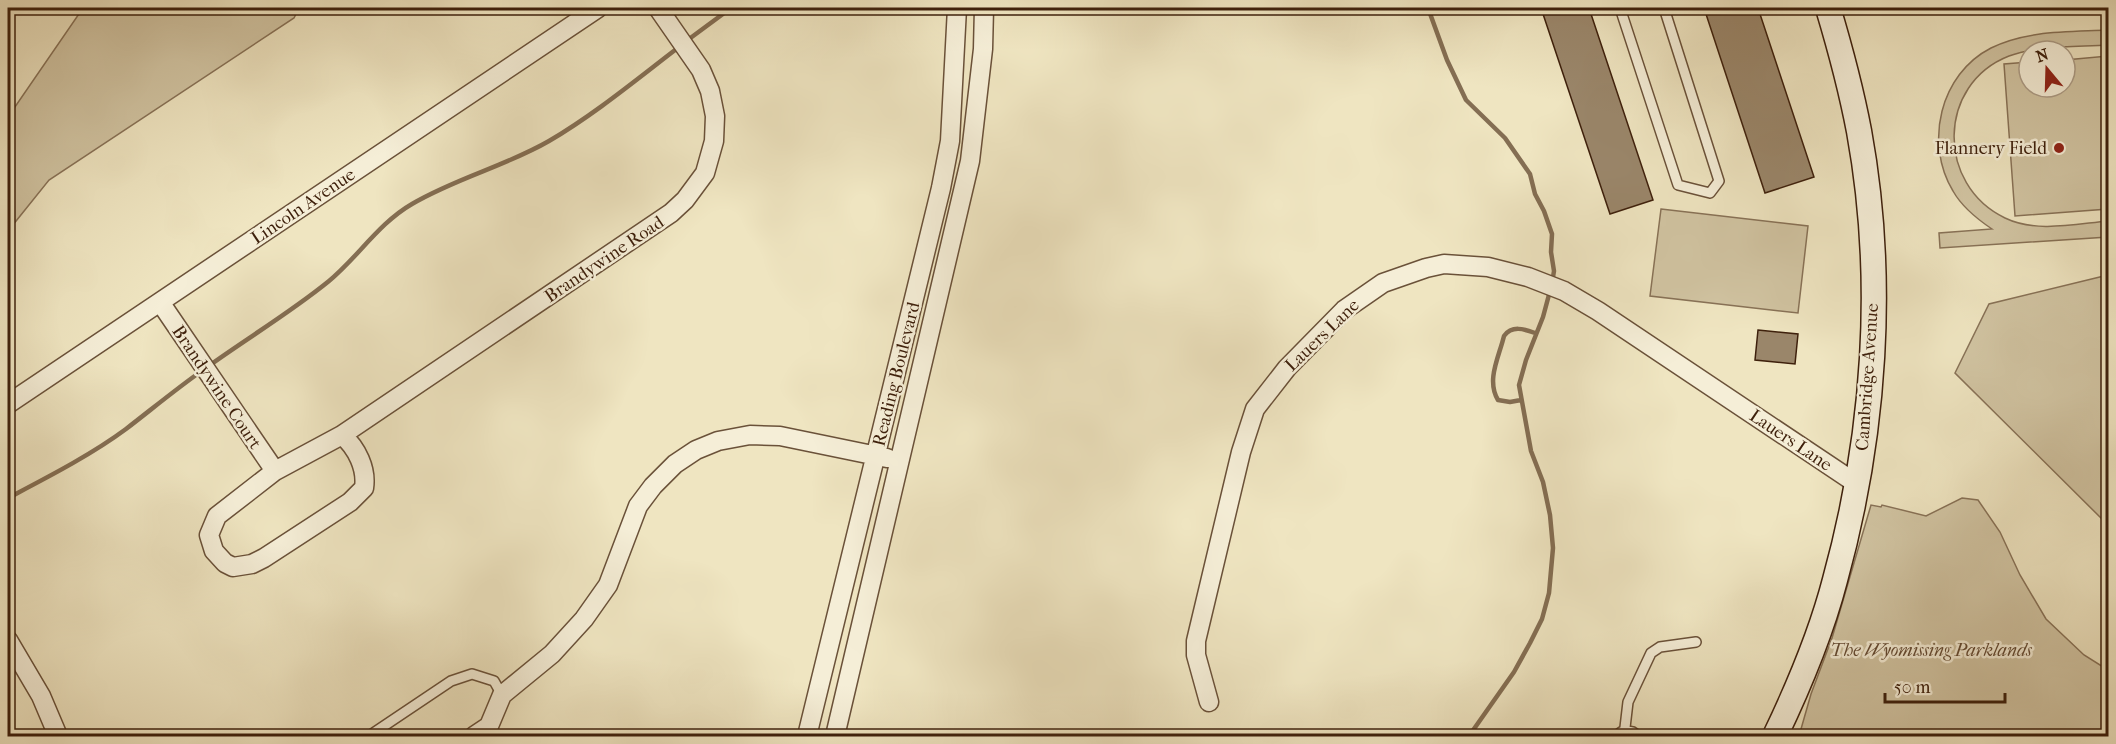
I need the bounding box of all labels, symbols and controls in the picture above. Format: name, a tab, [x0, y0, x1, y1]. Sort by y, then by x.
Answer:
north arrow	[2017, 39, 2077, 99]
text: N	[2033, 44, 2052, 66]
place label: Flannery Field	[1935, 138, 2047, 159]
marker: Flannery Field	[2052, 141, 2066, 155]
street label: Lincoln Avenue	[247, 164, 359, 249]
street label: Brandywine Road	[541, 212, 668, 307]
street label: Lauers Lane	[1281, 295, 1364, 376]
street label: Reading Boulevard	[868, 300, 925, 448]
street label: Cambridge Avenue	[1852, 303, 1883, 451]
street label: Brandywine Court	[167, 321, 266, 454]
street label: Lauers Lane	[1746, 405, 1836, 476]
park label: The Wyomissing Parklands	[1830, 640, 2032, 661]
scale bar	[1885, 666, 2005, 704]
text: 50 m	[1894, 677, 1931, 698]

